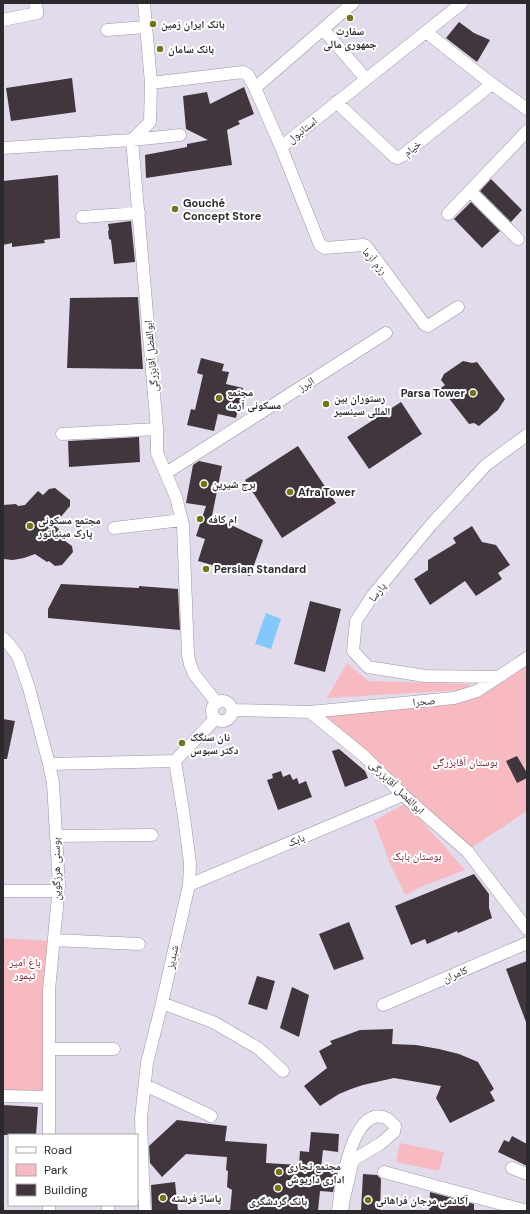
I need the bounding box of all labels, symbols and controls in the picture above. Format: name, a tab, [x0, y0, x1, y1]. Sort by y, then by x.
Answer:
marker: سفارت جمهوری مالی	[345, 13, 355, 23]
place label: بانک ایران زمین	[161, 17, 225, 32]
marker: بانک ایران زمین	[148, 19, 158, 29]
place label: سفارت جمهوری مالی	[323, 24, 377, 52]
place label: بانک سامان	[168, 42, 214, 57]
marker: بانک سامان	[155, 44, 165, 54]
street label: استانبول	[284, 114, 320, 146]
street label: خیام	[400, 137, 424, 159]
place label: Gouché Concept Store	[183, 196, 262, 223]
marker: Gouché Concept Store	[170, 204, 180, 214]
street label: رزم آزما	[359, 245, 391, 277]
street label: ابوالفضل آقابزرگی	[141, 320, 161, 392]
street label: البرز	[294, 374, 317, 395]
place label: مجتمع مسکونی آرمه	[227, 385, 281, 413]
place label: Parsa Tower	[401, 386, 465, 400]
marker: Parsa Tower	[468, 388, 478, 398]
place label: رستوران بین المللی سینسیر	[333, 391, 390, 419]
marker: مجتمع مسکونی آرمه	[214, 393, 224, 403]
marker: رستوران بین المللی سینسیر	[321, 399, 331, 409]
place label: برج شیرین	[212, 477, 256, 492]
marker: برج شیرین	[199, 479, 209, 489]
place label: Afra Tower	[298, 485, 356, 499]
marker: Afra Tower	[285, 487, 295, 497]
place label: ام کافه	[208, 512, 237, 527]
place label: مجتمع مسکونی پارک مینیاتور	[37, 513, 101, 540]
marker: ام کافه	[195, 514, 205, 524]
marker: مجتمع مسکونی پارک مینیاتور	[25, 521, 35, 531]
place label: Persian Standard	[214, 562, 306, 576]
marker: Persian Standard	[201, 564, 211, 574]
street label: پارسا	[365, 579, 389, 605]
street label: صحرا	[412, 693, 436, 709]
place label: نان سنگک دکتر سبوس	[190, 730, 239, 758]
marker: نان سنگک دکتر سبوس	[177, 738, 187, 748]
park label: بوستان آقابزرگی	[432, 755, 498, 769]
street label: ابوالفضل آقابزرگی	[366, 757, 428, 817]
street label: بابک	[285, 830, 307, 850]
street label: بوسنی هرزگوین	[48, 837, 64, 901]
park label: بوستان بابک	[393, 849, 441, 863]
street label: شبدیز	[162, 944, 181, 971]
park label: باغ امیر تیمور	[8, 955, 41, 982]
street label: کامران	[440, 962, 470, 985]
legend	[8, 1134, 138, 1206]
text: Road	[44, 1142, 72, 1158]
place label: مجتمع تجاری اداری داریوش	[287, 1159, 345, 1187]
text: Park	[44, 1162, 68, 1178]
marker: مجتمع تجاری اداری داریوش	[274, 1167, 284, 1177]
text: Building	[44, 1182, 88, 1198]
marker: بانک گردشگری	[273, 1183, 283, 1193]
place label: پاساژ فرشته	[171, 1191, 222, 1205]
marker: پاساژ فرشته	[158, 1193, 168, 1203]
place label: آکادمی مرجان فراهانی	[376, 1193, 468, 1208]
place label: بانک گردشگری	[249, 1194, 307, 1209]
marker: آکادمی مرجان فراهانی	[363, 1195, 373, 1205]

